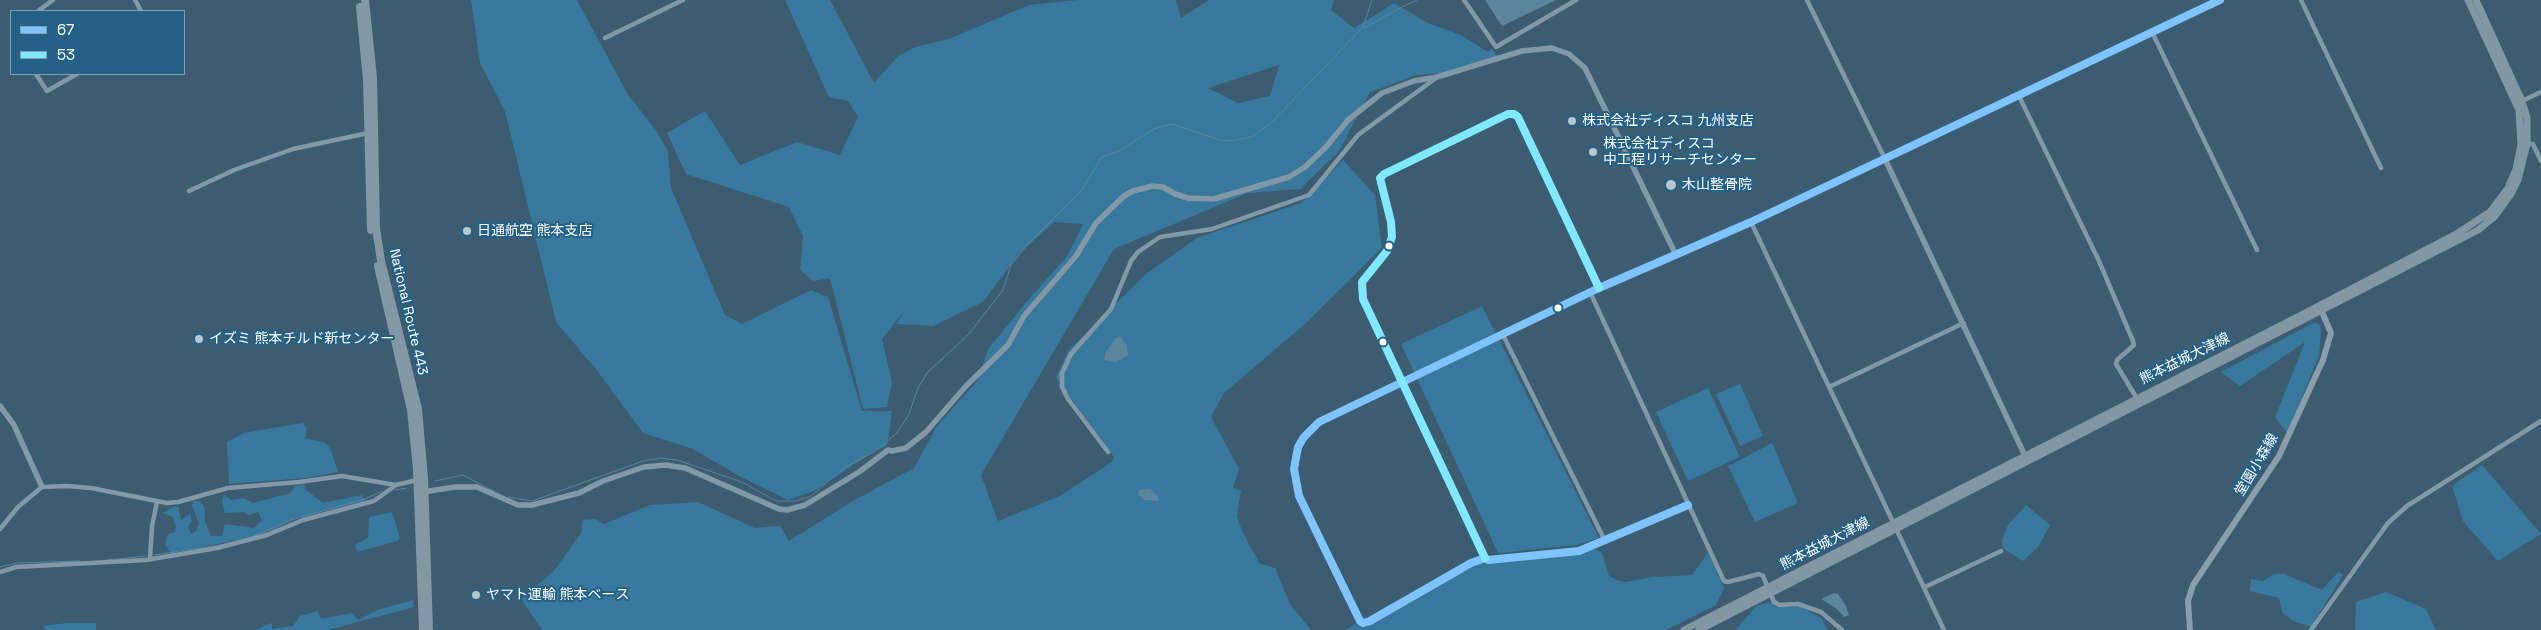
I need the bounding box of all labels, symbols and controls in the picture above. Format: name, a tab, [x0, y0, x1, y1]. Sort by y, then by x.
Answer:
legend	[10, 10, 185, 75]
text: 67	[57, 20, 74, 39]
text: 53	[57, 45, 75, 64]
place label: 株式会社ディスコ 九州支店	[1582, 113, 1754, 129]
marker: 株式会社ディスコ 九州支店	[1566, 115, 1578, 127]
place label: 株式会社ディスコ 中工程リサーチセンター	[1603, 136, 1757, 168]
marker: 株式会社ディスコ 中工程リサーチセンター	[1587, 146, 1599, 158]
place label: 木山整骨院	[1682, 177, 1752, 193]
marker: 木山整骨院	[1664, 178, 1678, 192]
place label: 日通航空 熊本支店	[477, 223, 593, 239]
marker: 日通航空 熊本支店	[461, 225, 473, 237]
unlabelled marker	[1384, 241, 1394, 251]
street label: National Route 443	[385, 247, 431, 377]
unlabelled marker	[1553, 303, 1563, 313]
street label: 熊本益城大津線	[2137, 330, 2233, 388]
place label: イズミ 熊本チルド新センター	[209, 331, 395, 347]
marker: イズミ 熊本チルド新センター	[193, 333, 205, 345]
unlabelled marker	[1378, 337, 1388, 347]
street label: 堂園小森線	[2232, 431, 2282, 499]
street label: 熊本益城大津線	[1778, 514, 1872, 574]
place label: ヤマト運輸 熊本ベース	[486, 587, 630, 603]
marker: ヤマト運輸 熊本ベース	[470, 589, 482, 601]

